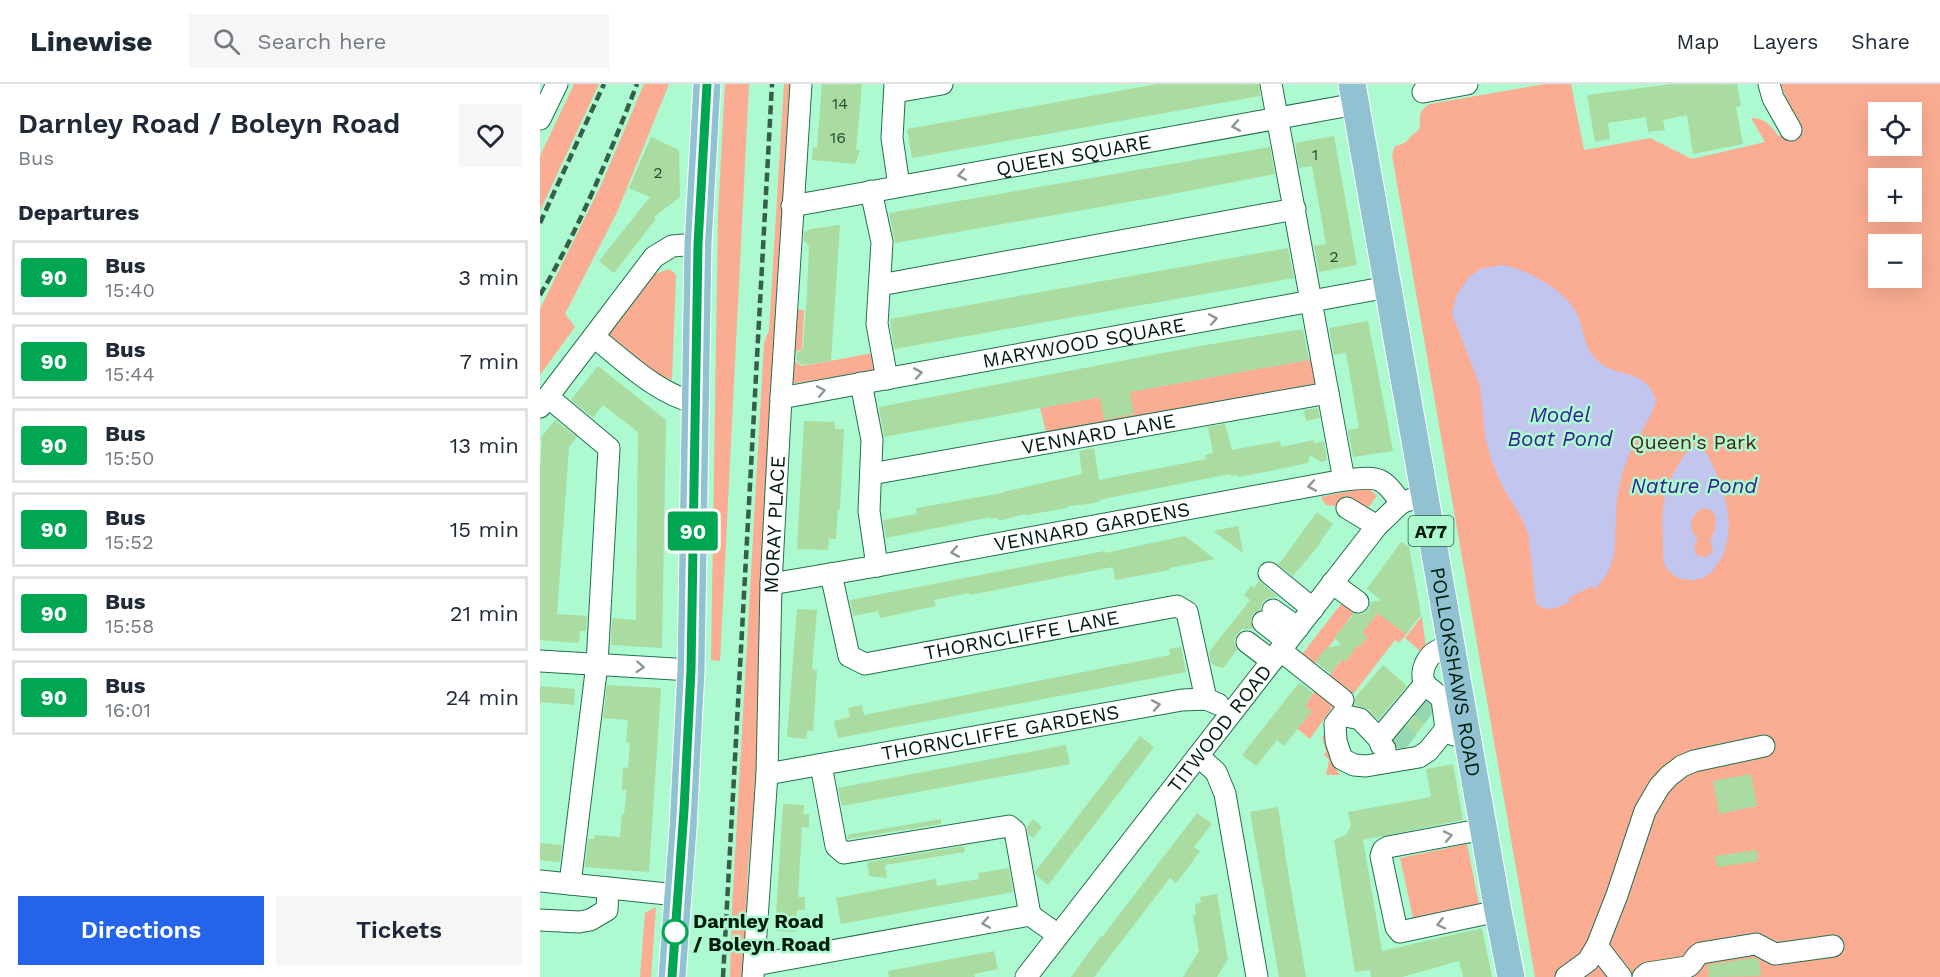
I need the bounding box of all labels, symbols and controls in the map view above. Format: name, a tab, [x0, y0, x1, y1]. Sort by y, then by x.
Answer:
search box	[189, 14, 609, 68]
text: Linewise	[30, 25, 153, 58]
icon: search	[210, 25, 243, 58]
text: Search here	[258, 29, 387, 54]
text: Map	[1676, 29, 1719, 54]
text: Layers	[1752, 29, 1818, 54]
text: Share	[1851, 29, 1910, 54]
house number: 14	[832, 94, 848, 113]
map controls	[1868, 102, 1922, 288]
button: locate	[1868, 102, 1922, 156]
button: heart	[459, 104, 522, 167]
text: Darnley Road / Boleyn Road	[18, 107, 400, 140]
one-way arrow	[1231, 119, 1241, 132]
house number: 16	[830, 128, 846, 147]
street label: QUEEN SQUARE	[994, 129, 1153, 181]
house number: 1	[1312, 145, 1318, 164]
text: Bus	[18, 146, 54, 170]
house number: 2	[653, 163, 663, 182]
one-way arrow	[957, 168, 967, 181]
button: +	[1868, 168, 1922, 222]
text: Departures	[18, 200, 139, 225]
button: −	[1868, 234, 1922, 288]
house number: 2	[1329, 247, 1339, 266]
text: Bus	[105, 253, 145, 278]
text: 90	[41, 265, 67, 290]
text: 3 min	[458, 265, 519, 290]
text: 15:40	[105, 278, 155, 302]
street label: MARYWOOD SQUARE	[981, 312, 1187, 373]
one-way arrow	[1208, 313, 1218, 326]
text: Bus	[105, 337, 145, 362]
text: 90	[41, 349, 67, 374]
text: 7 min	[459, 349, 519, 374]
text: 15:44	[105, 362, 155, 386]
one-way arrow	[913, 367, 923, 380]
one-way arrow	[816, 385, 825, 397]
water label: Model Boat Pond	[1507, 402, 1614, 451]
street label: VENNARD LANE	[1020, 408, 1177, 459]
text: Bus	[105, 421, 145, 446]
park label: Queen's Park	[1629, 430, 1757, 454]
text: 90	[41, 433, 67, 458]
text: 13 min	[450, 433, 519, 458]
text: 15:50	[105, 446, 154, 470]
street label: MORAY PLACE	[759, 455, 790, 594]
water label: Nature Pond	[1631, 473, 1758, 498]
one-way arrow	[1308, 479, 1318, 492]
street label: VENNARD GARDENS	[992, 497, 1192, 556]
text: Bus	[105, 505, 145, 530]
line badge: 90	[666, 512, 720, 550]
road number: A77	[1408, 516, 1454, 546]
text: 90	[41, 517, 67, 542]
text: 15 min	[450, 517, 519, 542]
text: 90	[680, 519, 706, 544]
text: 15:52	[105, 530, 154, 554]
one-way arrow	[951, 545, 961, 558]
street label: POLLOKSHAWS ROAD	[1426, 565, 1486, 779]
text: Bus	[105, 589, 145, 614]
text: 90	[41, 601, 67, 626]
text: 21 min	[450, 601, 519, 626]
street label: THORNCLIFFE LANE	[922, 605, 1121, 665]
text: 15:58	[105, 614, 154, 638]
one-way arrow	[636, 660, 645, 673]
street label: TITWOOD ROAD	[1162, 660, 1277, 797]
text: Bus	[105, 673, 145, 698]
text: 90	[41, 685, 67, 710]
text: 24 min	[445, 685, 519, 710]
text: 16:01	[105, 698, 151, 722]
street label: THORNCLIFFE GARDENS	[880, 699, 1121, 765]
one-way arrow	[1150, 699, 1160, 712]
one-way arrow	[1444, 830, 1453, 842]
button: Directions	[18, 896, 264, 965]
button: Tickets	[276, 896, 522, 965]
place label: Darnley Road / Boleyn Road	[693, 909, 830, 956]
one-way arrow	[981, 916, 991, 929]
one-way arrow	[1436, 917, 1446, 930]
marker: Darnley Road / Boleyn Road	[662, 919, 688, 945]

